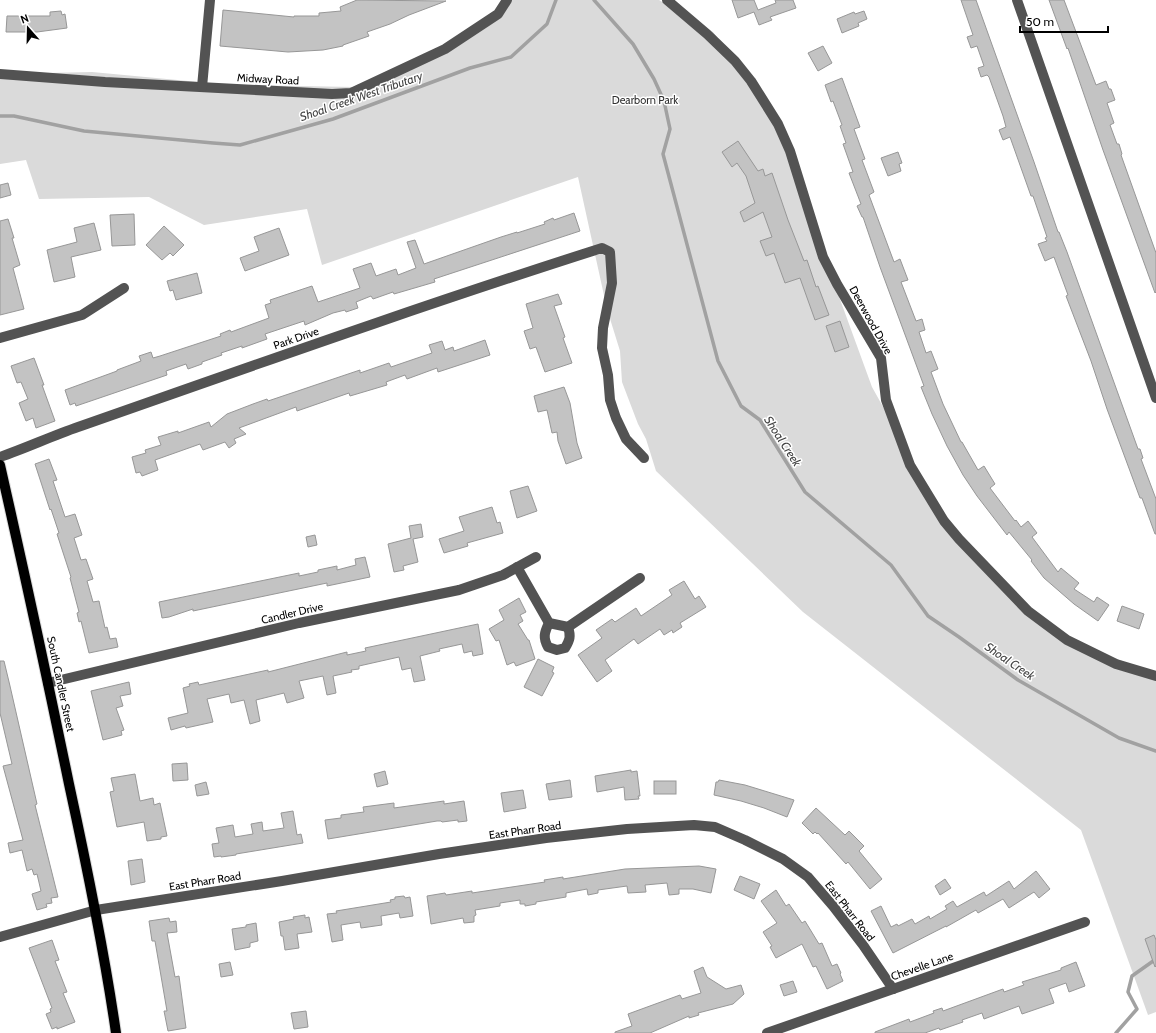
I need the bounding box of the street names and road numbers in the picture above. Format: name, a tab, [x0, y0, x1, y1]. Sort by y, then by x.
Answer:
street label: Midway Road	[237, 70, 299, 88]
street label: Deerwood Drive	[846, 283, 896, 357]
street label: Park Drive	[272, 324, 321, 352]
street label: Candler Drive	[260, 599, 325, 627]
street label: South Candler Street	[44, 635, 78, 733]
street label: East Pharr Road	[488, 818, 562, 842]
street label: East Pharr Road	[168, 868, 242, 894]
street label: East Pharr Road	[822, 878, 878, 944]
street label: Chevelle Lane	[889, 949, 955, 983]

